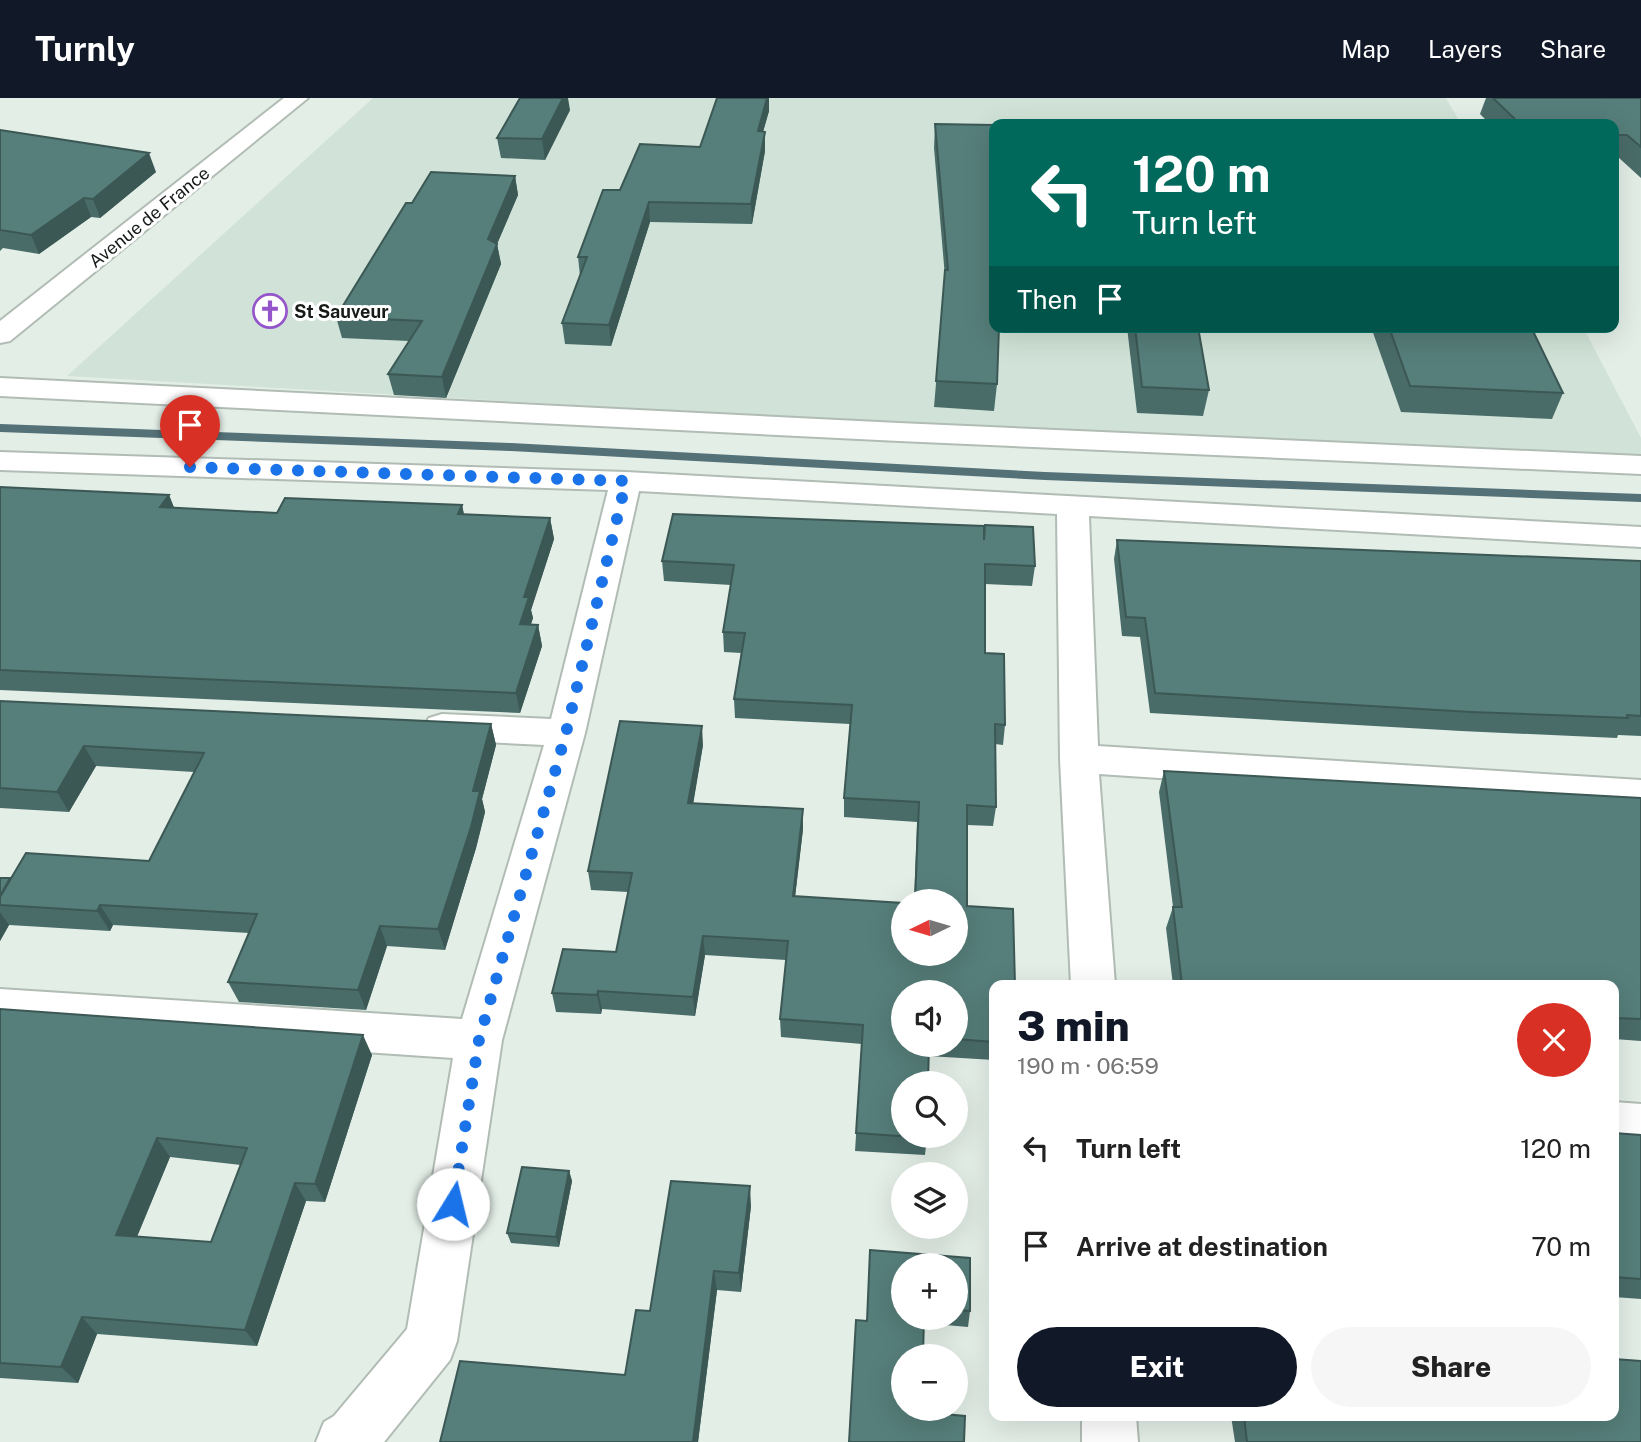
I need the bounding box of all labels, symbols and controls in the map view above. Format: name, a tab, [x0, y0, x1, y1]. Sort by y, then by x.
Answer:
text: Turnly	[35, 30, 135, 68]
text: Map	[1341, 35, 1390, 63]
text: Layers	[1428, 35, 1502, 63]
text: Share	[1540, 35, 1606, 63]
text: 120 m	[1132, 145, 1271, 203]
icon: left	[1017, 147, 1108, 238]
street label: Avenue de France	[85, 162, 213, 272]
text: Turn left	[1132, 204, 1257, 241]
icon: arrive	[1091, 280, 1129, 318]
text: Then	[1017, 284, 1077, 315]
church icon: St Sauveur	[251, 292, 289, 330]
place label: St Sauveur	[294, 301, 389, 322]
pin	[160, 395, 220, 467]
icon: arrive	[171, 406, 209, 444]
north arrow	[891, 889, 968, 966]
map controls	[891, 889, 968, 1421]
button: sound	[891, 980, 968, 1057]
text: 3 min	[1017, 1001, 1130, 1050]
button: close	[1517, 1003, 1591, 1077]
text: 190 m · 06:59	[1017, 1052, 1159, 1079]
button: search	[891, 1071, 968, 1148]
icon: left	[1017, 1129, 1055, 1167]
text: Turn left	[1076, 1133, 1181, 1164]
text: 120 m	[1520, 1133, 1591, 1164]
button: layers	[891, 1162, 968, 1239]
position arrow	[416, 1167, 490, 1241]
icon: arrive	[1017, 1227, 1055, 1265]
text: Arrive at destination	[1076, 1231, 1328, 1262]
text: 70 m	[1531, 1231, 1591, 1262]
button: +	[891, 1253, 968, 1330]
button: Exit	[1017, 1327, 1297, 1407]
button: Share	[1311, 1327, 1591, 1407]
button: −	[891, 1344, 968, 1421]

